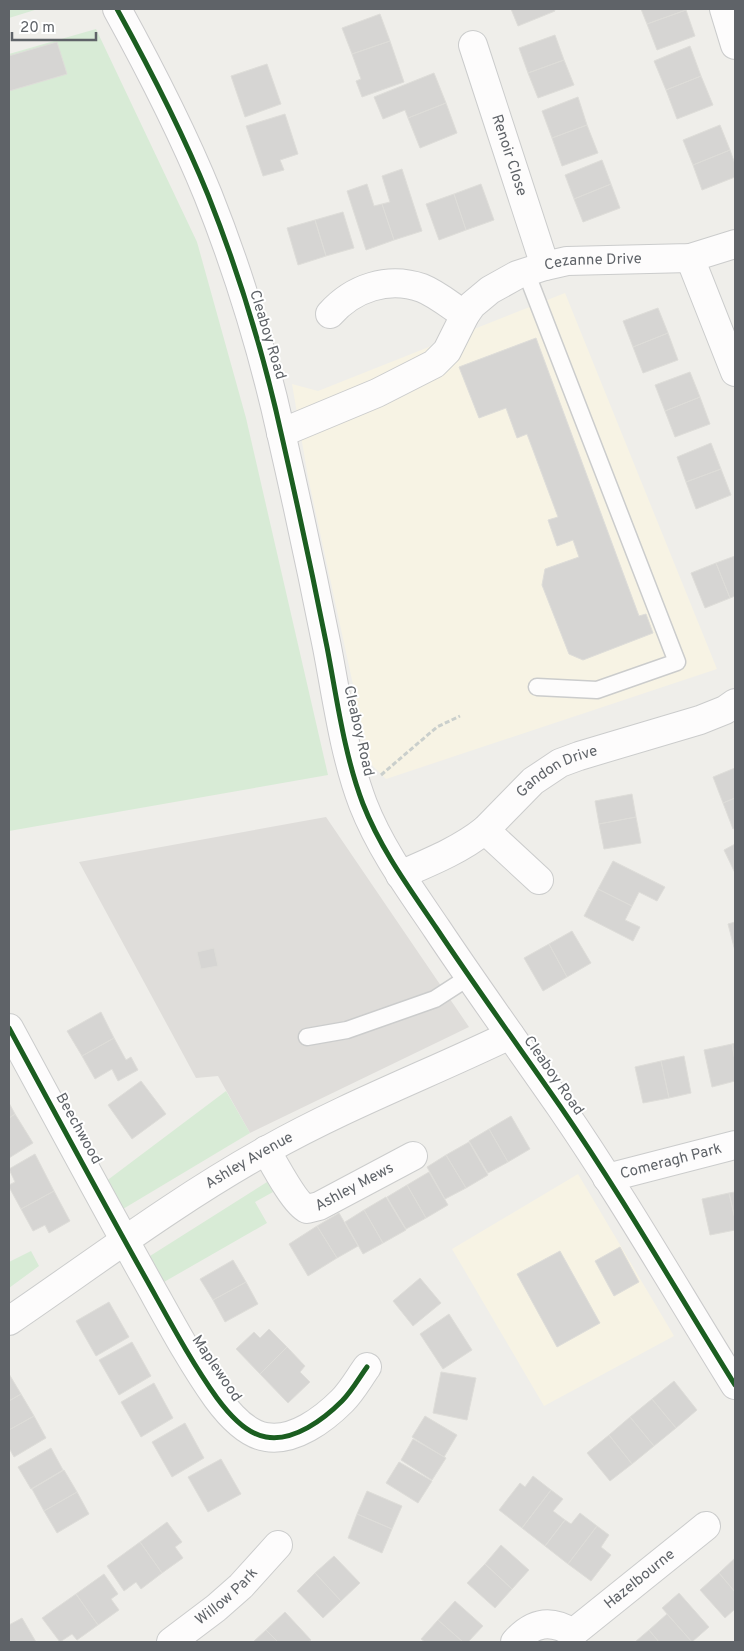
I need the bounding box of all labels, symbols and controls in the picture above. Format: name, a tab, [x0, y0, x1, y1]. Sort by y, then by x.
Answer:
scale bar	[12, 10, 96, 42]
text: 20 m	[20, 19, 55, 38]
street label: Renoir Close	[487, 112, 531, 199]
street label: Cezanne Drive	[542, 250, 642, 275]
street label: Cleaboy Road	[244, 288, 290, 382]
street label: Cleaboy Road	[338, 684, 378, 778]
street label: Gandon Drive	[512, 741, 600, 802]
street label: Cleaboy Road	[519, 1033, 587, 1119]
street label: Beechwood	[51, 1090, 105, 1168]
street label: Ashley Avenue	[202, 1128, 297, 1194]
street label: Comeragh Park	[618, 1139, 724, 1184]
street label: Ashley Mews	[312, 1158, 397, 1216]
street label: Maplewood	[187, 1332, 245, 1406]
street label: Hazelbourne	[600, 1545, 679, 1614]
street label: Willow Park	[192, 1564, 262, 1630]

